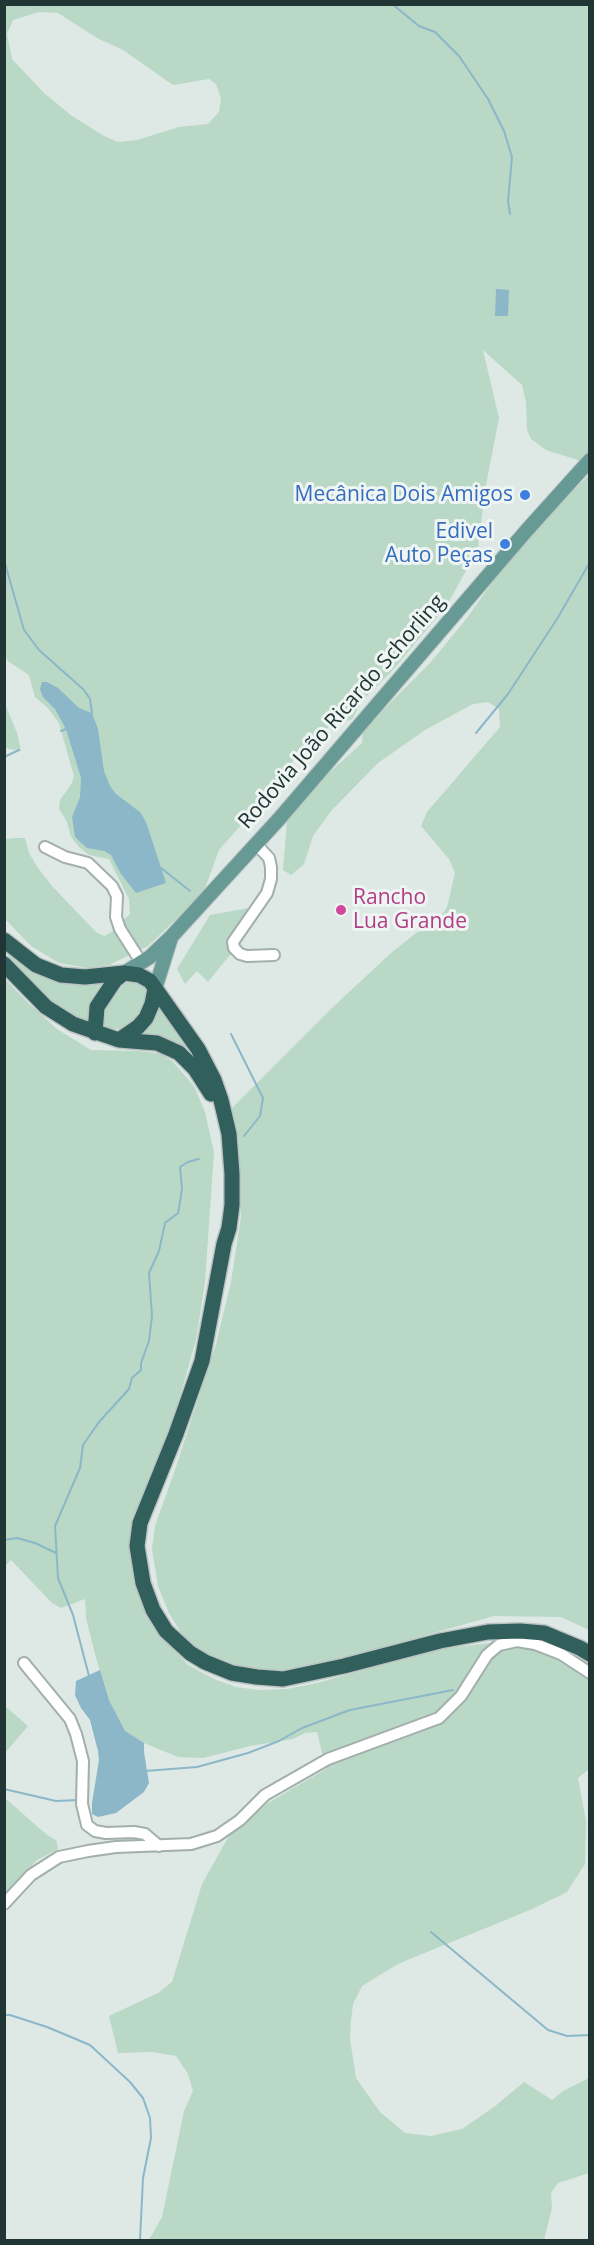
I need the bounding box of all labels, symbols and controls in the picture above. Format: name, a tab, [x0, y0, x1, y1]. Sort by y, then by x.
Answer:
place label: Mecânica Dois Amigos	[295, 482, 513, 508]
marker: Mecânica Dois Amigos	[518, 488, 532, 502]
place label: Edivel Auto Peças	[385, 519, 493, 569]
marker: Edivel Auto Peças	[498, 537, 512, 551]
street label: Rodovia João Ricardo Schorling	[233, 590, 451, 834]
place label: Rancho Lua Grande	[353, 885, 467, 935]
marker: Rancho Lua Grande	[334, 903, 348, 917]

